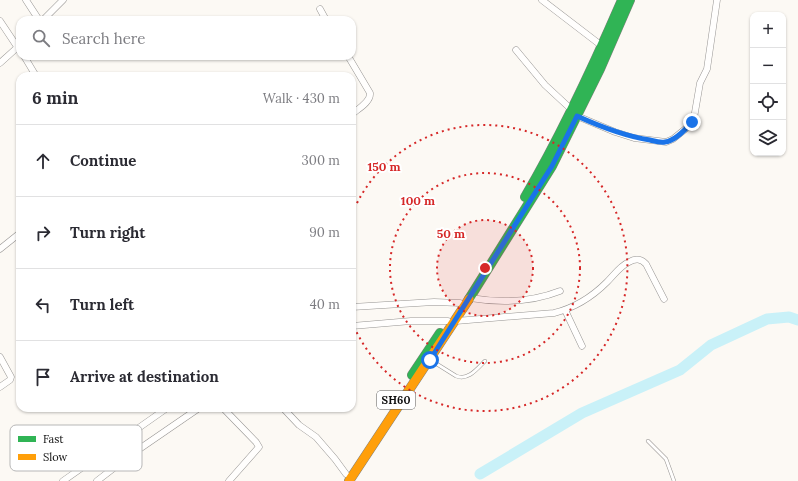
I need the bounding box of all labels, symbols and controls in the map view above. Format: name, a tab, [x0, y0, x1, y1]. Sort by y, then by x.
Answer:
map controls	[750, 12, 786, 156]
button: +	[750, 12, 786, 48]
search box	[16, 16, 356, 60]
icon: search	[30, 27, 52, 49]
text: Search here	[62, 29, 145, 48]
button: −	[750, 48, 786, 84]
button: locate	[750, 84, 786, 120]
text: 6 min	[32, 87, 78, 109]
text: Walk · 430 m	[263, 90, 340, 107]
route end	[683, 113, 701, 131]
button: layers	[750, 120, 786, 156]
icon: ahead	[32, 150, 54, 172]
text: Continue	[70, 151, 136, 170]
text: 300 m	[302, 152, 340, 169]
text: 150 m	[367, 159, 401, 174]
text: 100 m	[401, 193, 435, 208]
icon: right	[32, 222, 54, 244]
text: Turn right	[70, 223, 146, 242]
text: 90 m	[309, 224, 340, 241]
text: 50 m	[437, 226, 465, 241]
centre of rings	[478, 261, 492, 275]
icon: left	[32, 294, 54, 316]
text: Turn left	[70, 295, 134, 314]
text: 40 m	[310, 296, 340, 313]
route start	[421, 351, 439, 369]
icon: arrive	[32, 366, 54, 388]
text: Arrive at destination	[70, 367, 219, 386]
road number: SH60	[377, 391, 415, 409]
legend	[10, 425, 142, 471]
text: Fast	[43, 432, 64, 446]
text: Slow	[43, 450, 68, 464]

